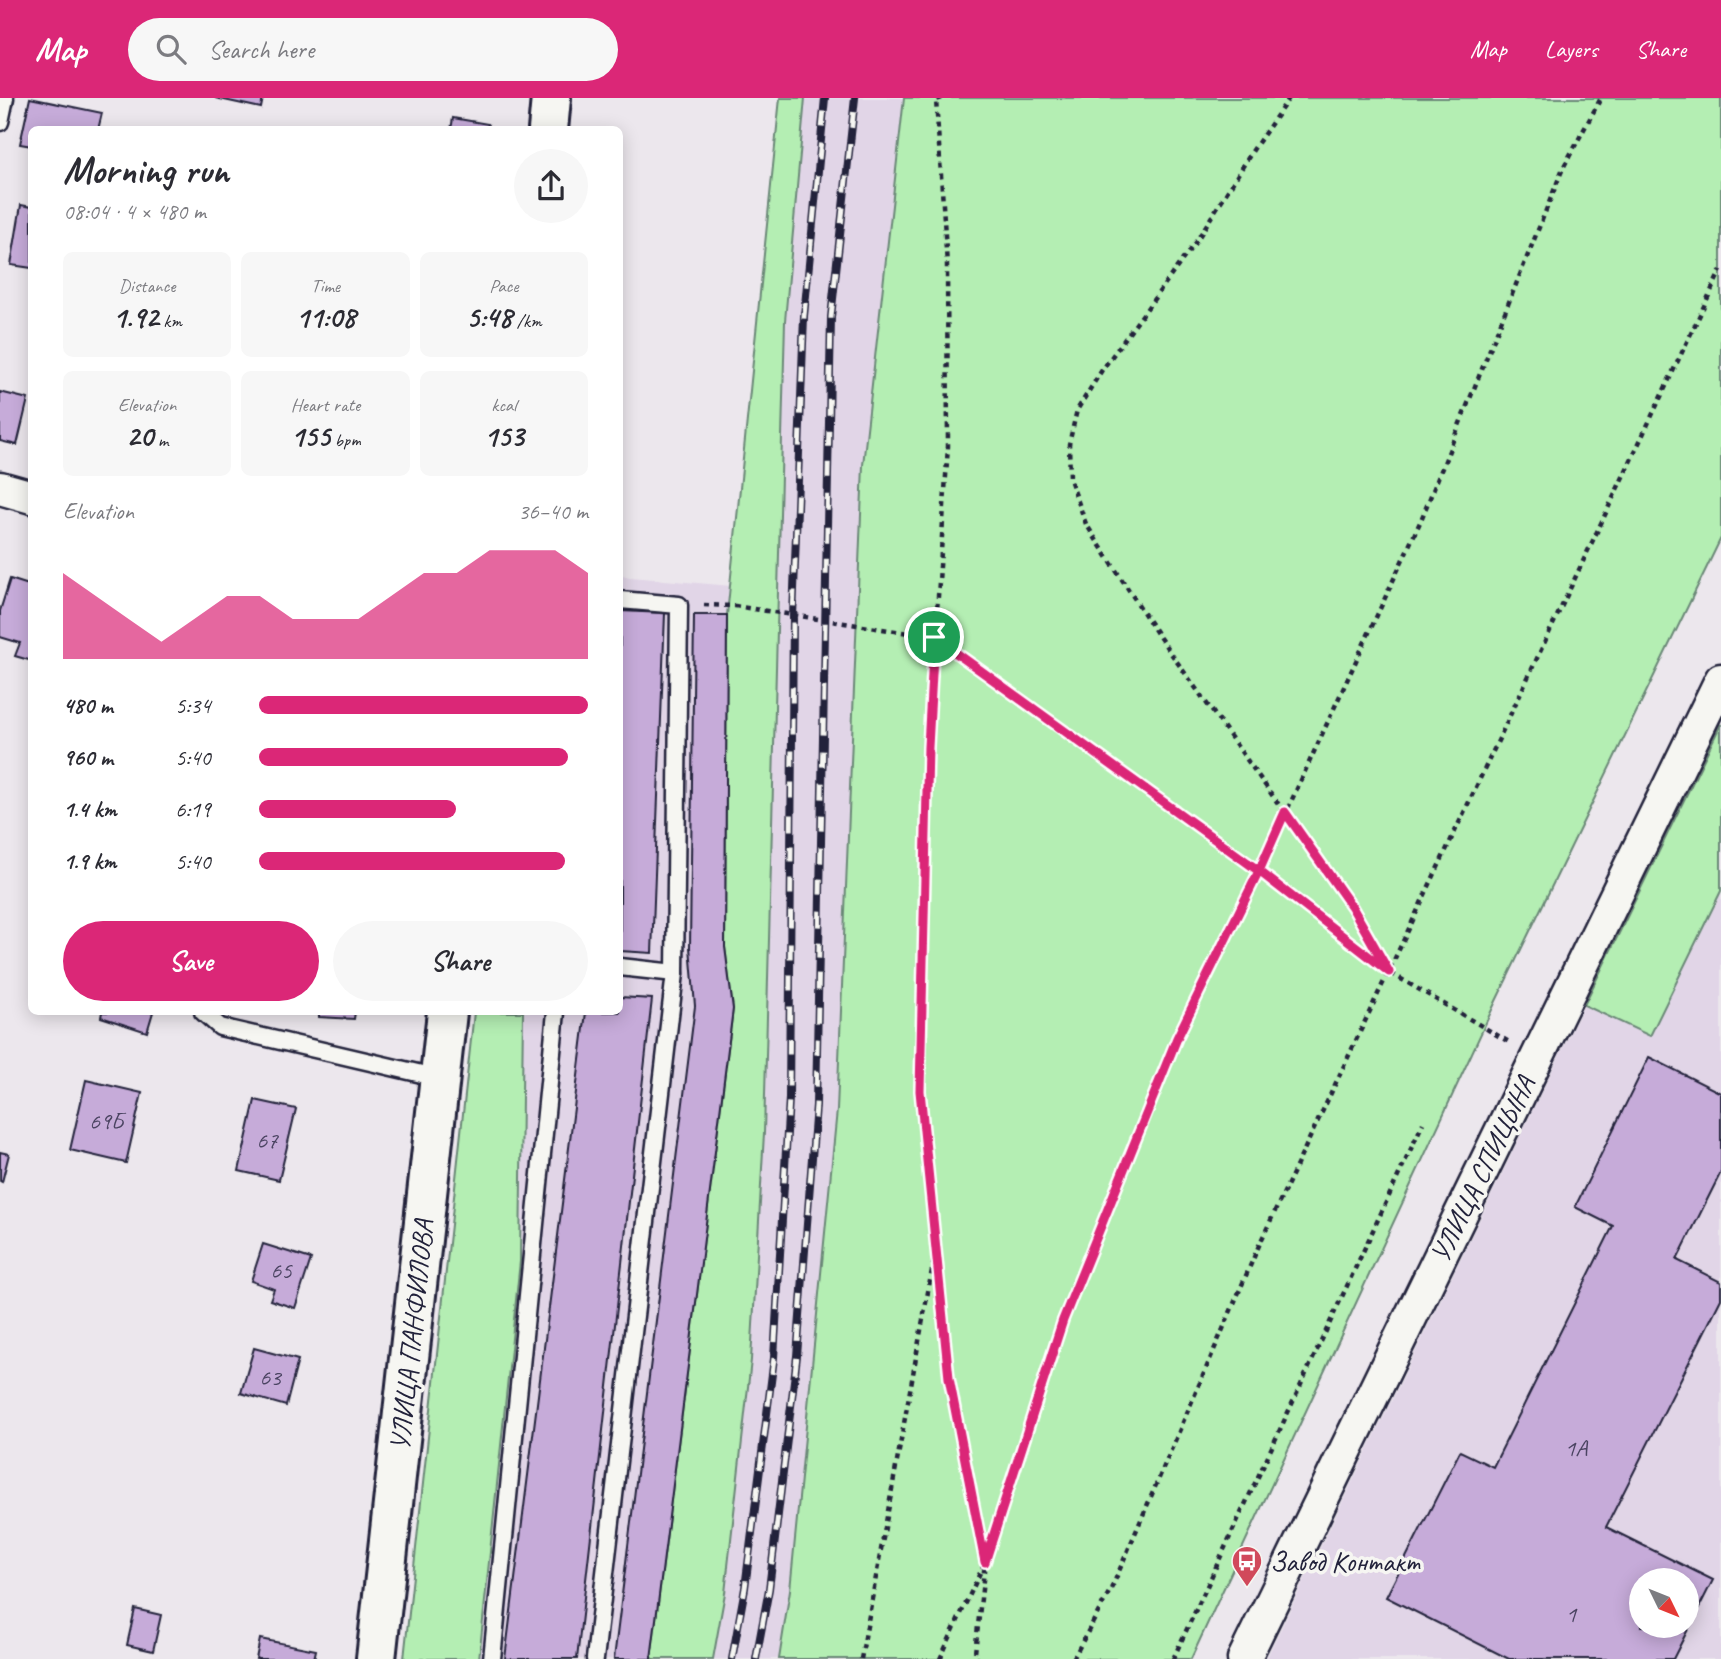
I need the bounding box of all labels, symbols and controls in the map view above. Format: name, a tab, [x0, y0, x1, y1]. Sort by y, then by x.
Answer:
search box	[128, 18, 618, 81]
text: Map	[35, 28, 86, 70]
icon: search	[152, 30, 190, 68]
text: Search here	[208, 33, 314, 66]
text: Map	[1470, 34, 1507, 64]
text: Layers	[1545, 34, 1598, 64]
text: Share	[1636, 34, 1686, 64]
text: Morning run	[63, 147, 229, 194]
button: share	[514, 149, 588, 223]
text: 08:04 · 4 × 480 m	[63, 197, 206, 226]
text: Distance	[119, 274, 176, 298]
text: Time	[311, 274, 340, 298]
text: Pace	[489, 274, 518, 298]
text: 1.92	[113, 298, 159, 336]
text: 11:08	[296, 298, 355, 336]
text: 5:48	[466, 298, 512, 336]
text: km	[159, 309, 182, 333]
text: /km	[512, 309, 542, 333]
text: Elevation	[118, 393, 176, 417]
text: Heart rate	[291, 393, 360, 417]
text: kcal	[491, 393, 516, 417]
text: 20	[126, 417, 153, 455]
text: 155	[290, 417, 330, 455]
text: 153	[484, 417, 524, 455]
text: m	[153, 428, 168, 452]
text: bpm	[330, 428, 361, 452]
text: Elevation	[63, 497, 134, 526]
text: 36–40 m	[518, 497, 588, 526]
pin	[904, 607, 964, 667]
icon: arrive	[915, 618, 953, 656]
text: 480 m	[63, 691, 113, 720]
text: 5:34	[175, 691, 211, 720]
text: 960 m	[63, 743, 113, 772]
text: 5:40	[175, 743, 211, 772]
text: 1.4 km	[63, 795, 117, 824]
text: 6:19	[175, 795, 211, 824]
text: 1.9 km	[63, 847, 116, 876]
text: 5:40	[175, 847, 211, 876]
button: Save	[63, 921, 319, 1001]
button: Share	[333, 921, 588, 1001]
street label: УЛИЦА СПИЦЫНА	[1422, 1069, 1543, 1268]
house number: 69Б	[89, 1106, 127, 1136]
house number: 67	[256, 1125, 279, 1155]
street label: УЛИЦА ПАНФИЛОВА	[382, 1216, 441, 1452]
house number: 65	[270, 1255, 293, 1285]
house number: 63	[259, 1362, 283, 1392]
house number: 1А	[1565, 1433, 1588, 1463]
bus stop icon: Завод Контакт	[1230, 1544, 1264, 1588]
place label: Завод Контакт	[1270, 1544, 1421, 1579]
north arrow	[1629, 1568, 1699, 1638]
map controls	[1629, 1568, 1699, 1638]
house number: 1	[1566, 1599, 1578, 1629]

